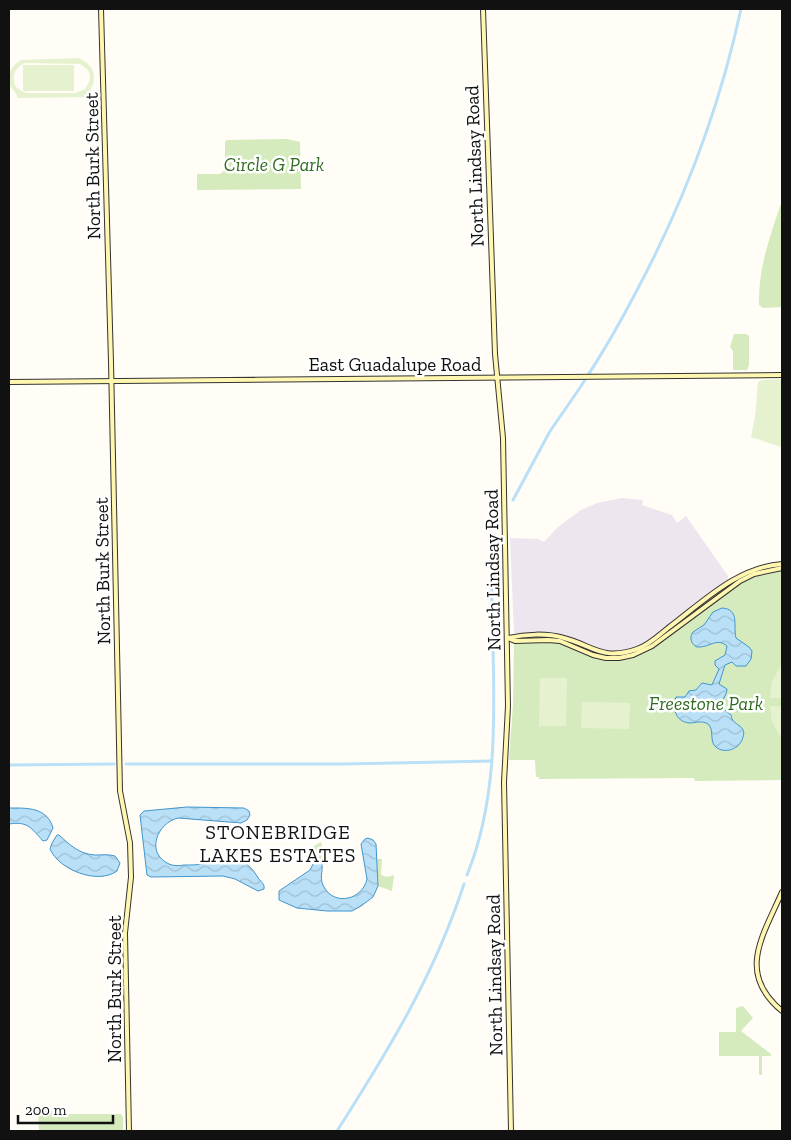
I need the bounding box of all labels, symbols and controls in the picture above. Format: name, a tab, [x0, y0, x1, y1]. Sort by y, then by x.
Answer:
street label: North Lindsay Road	[460, 84, 489, 247]
street label: North Burk Street	[80, 92, 105, 240]
park label: Circle G Park	[224, 153, 324, 176]
street label: East Guadalupe Road	[309, 353, 482, 376]
street label: North Lindsay Road	[480, 488, 505, 651]
street label: North Burk Street	[90, 497, 115, 645]
park label: Freestone Park	[649, 692, 763, 715]
district label: STONEBRIDGE LAKES ESTATES	[199, 820, 357, 867]
street label: North Lindsay Road	[482, 893, 507, 1056]
street label: North Burk Street	[103, 915, 126, 1063]
scale bar	[18, 1092, 112, 1124]
text: 200 m	[25, 1101, 66, 1119]

